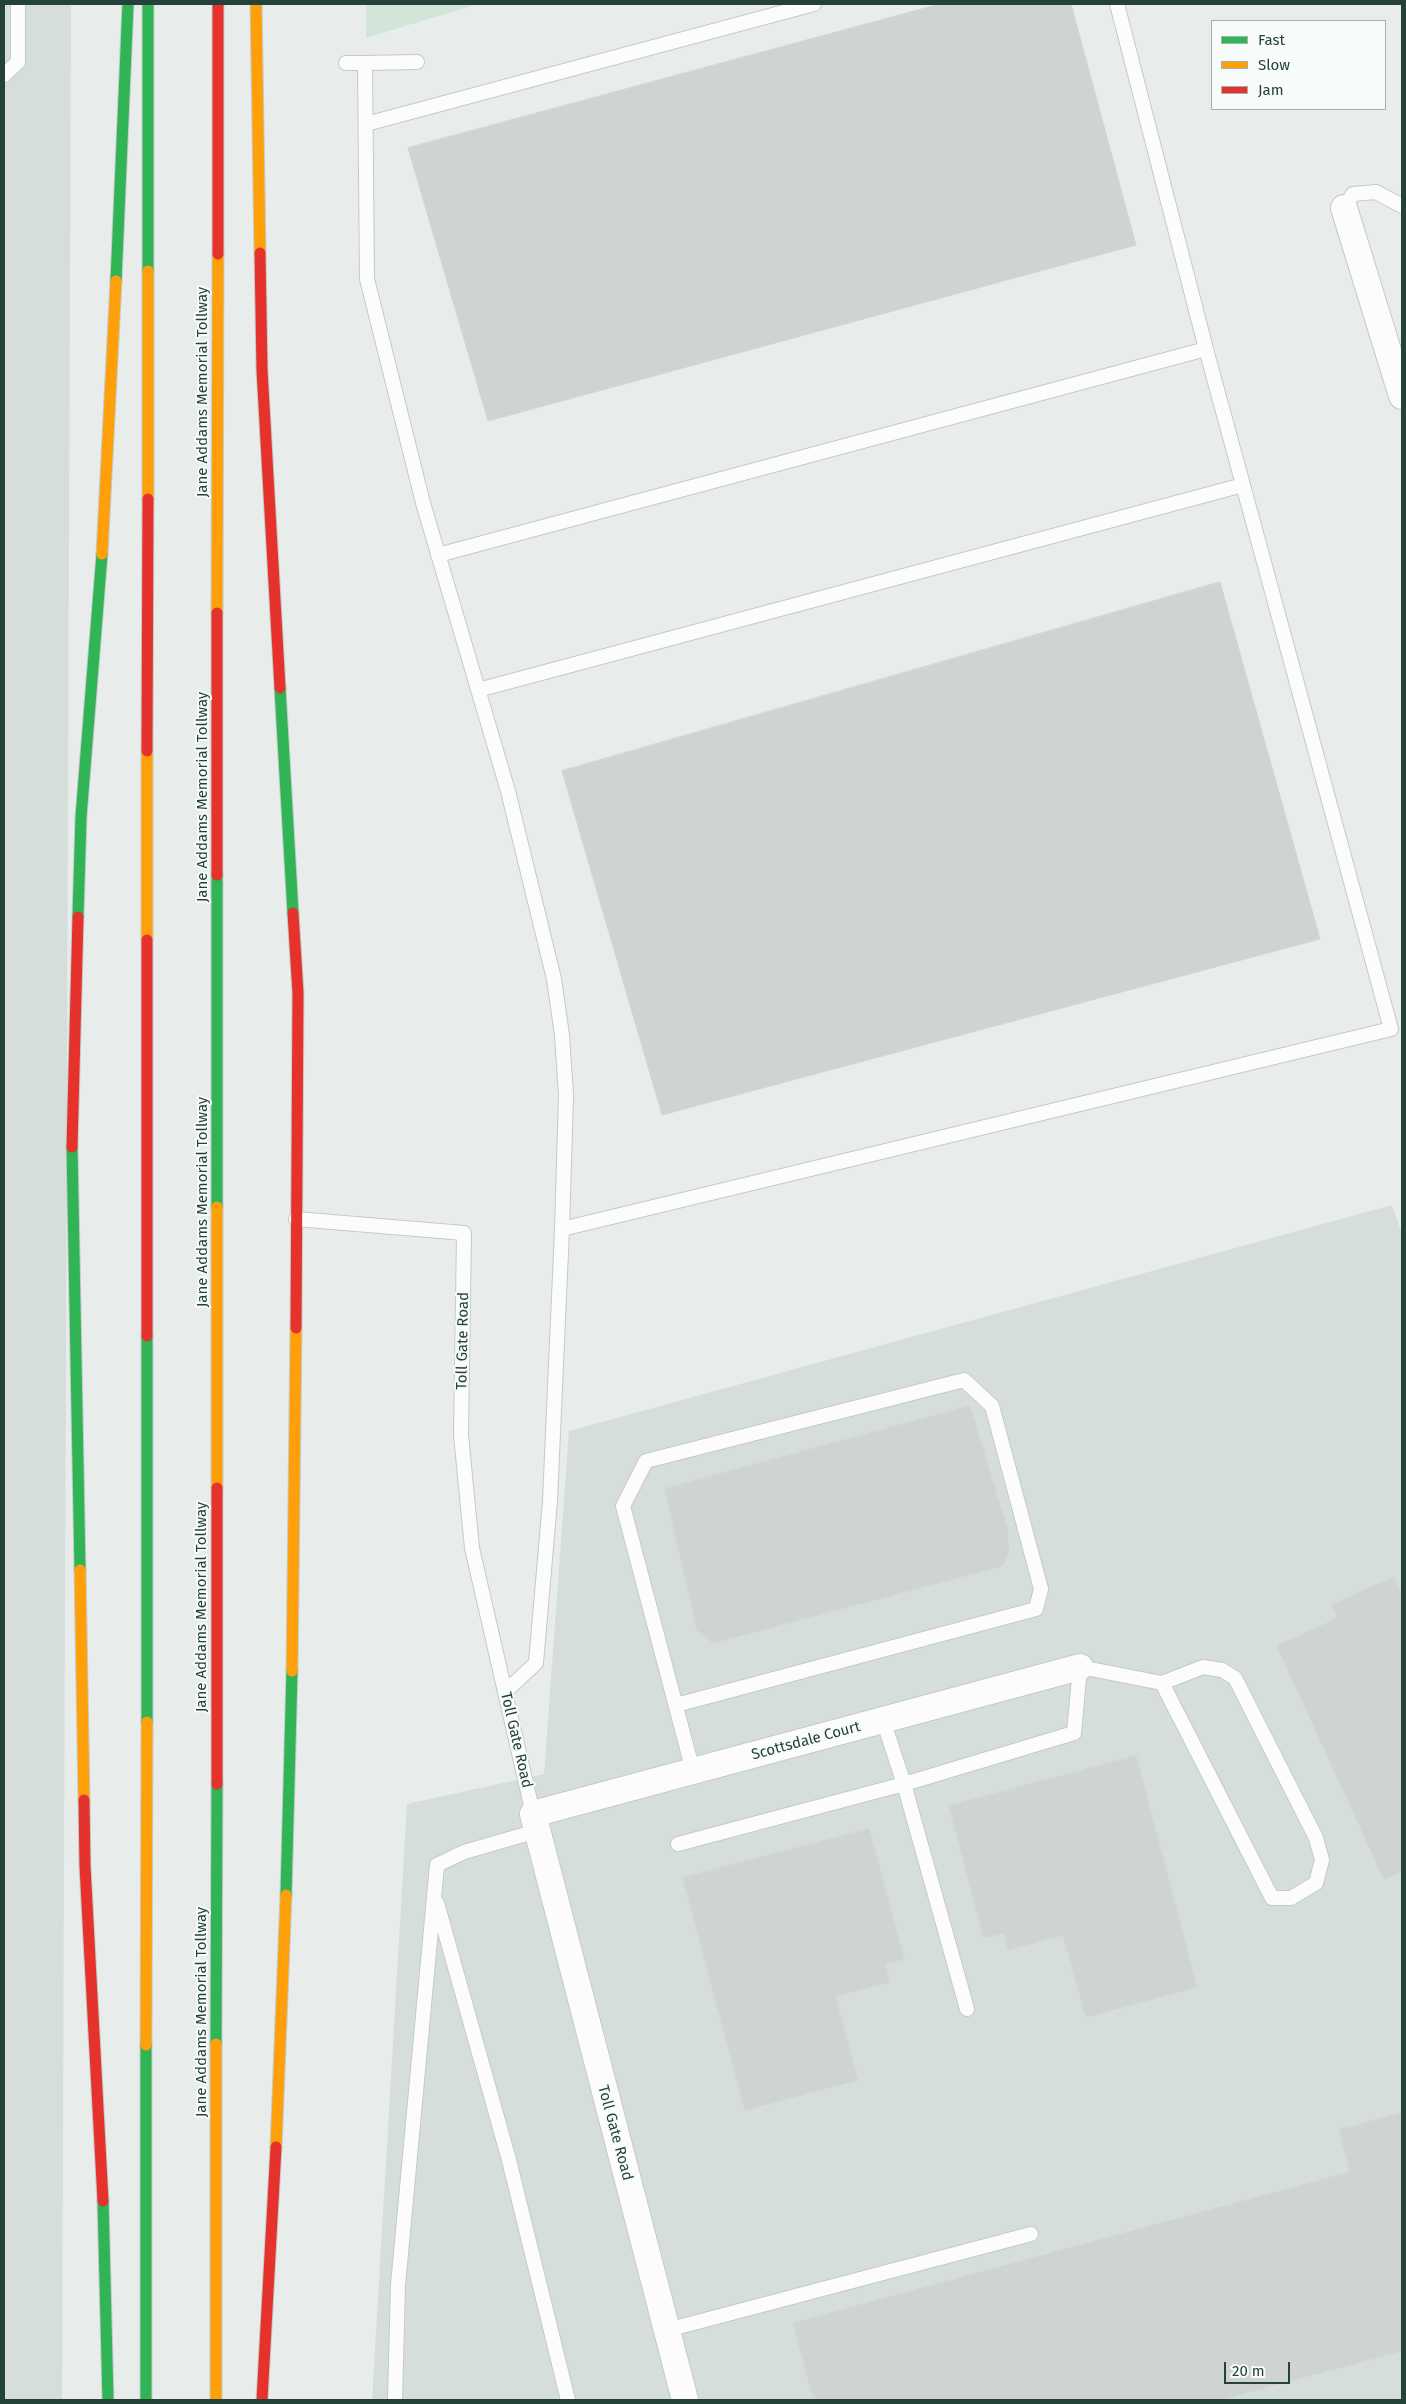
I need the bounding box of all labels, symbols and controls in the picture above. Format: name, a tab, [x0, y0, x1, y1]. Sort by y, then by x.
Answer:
legend	[1211, 20, 1386, 110]
text: Fast	[1258, 31, 1285, 49]
text: Slow	[1258, 56, 1290, 74]
text: Jam	[1258, 81, 1284, 99]
street label: Jane Addams Memorial Tollway	[194, 287, 212, 497]
street label: Jane Addams Memorial Tollway	[194, 692, 212, 902]
street label: Jane Addams Memorial Tollway	[194, 1097, 212, 1307]
street label: Toll Gate Road	[453, 1292, 473, 1390]
street label: Jane Addams Memorial Tollway	[193, 1502, 211, 1712]
street label: Toll Gate Road	[496, 1690, 536, 1790]
street label: Scottsdale Court	[750, 1718, 862, 1764]
street label: Jane Addams Memorial Tollway	[193, 1907, 211, 2117]
street label: Toll Gate Road	[594, 2083, 636, 2183]
scale bar	[1226, 2352, 1292, 2384]
text: 20 m	[1232, 2362, 1265, 2380]

